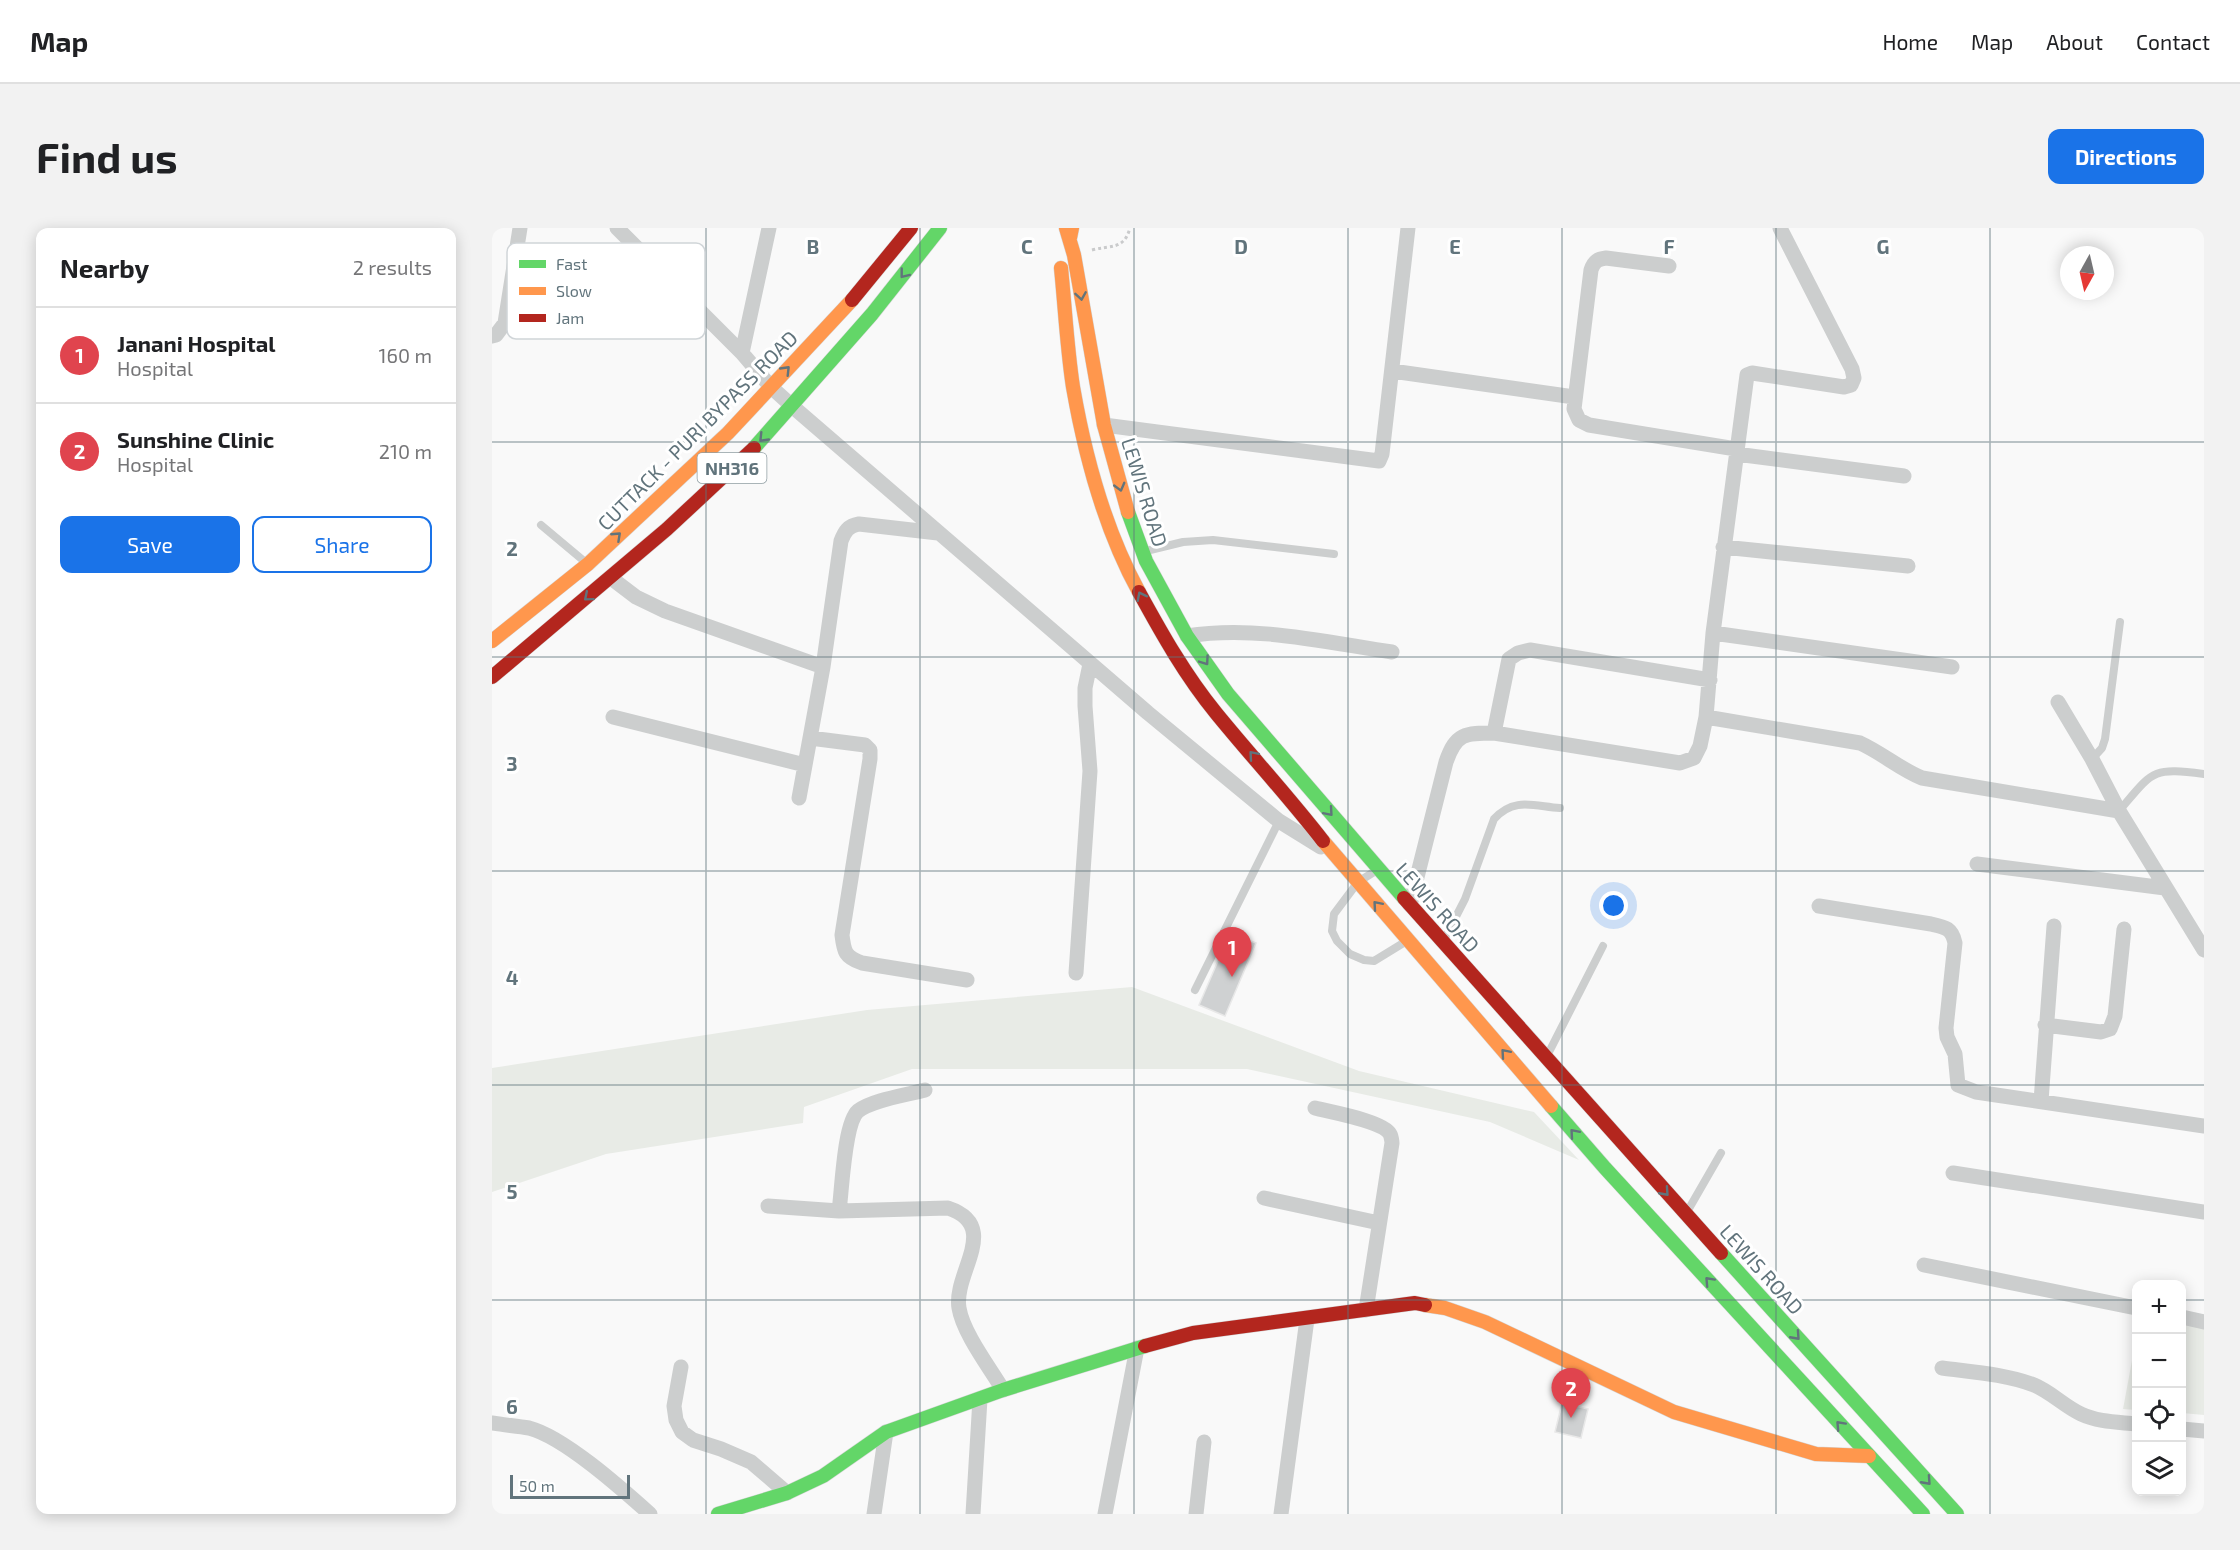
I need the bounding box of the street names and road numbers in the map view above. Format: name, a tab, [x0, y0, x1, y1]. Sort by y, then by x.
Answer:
street label: CUTTACK - PURI BYPASS ROAD	[592, 325, 802, 535]
street label: LEWIS ROAD	[1117, 435, 1173, 549]
road number: NH316	[698, 453, 766, 483]
street label: LEWIS ROAD	[1391, 857, 1485, 957]
street label: LEWIS ROAD	[1715, 1219, 1809, 1319]

